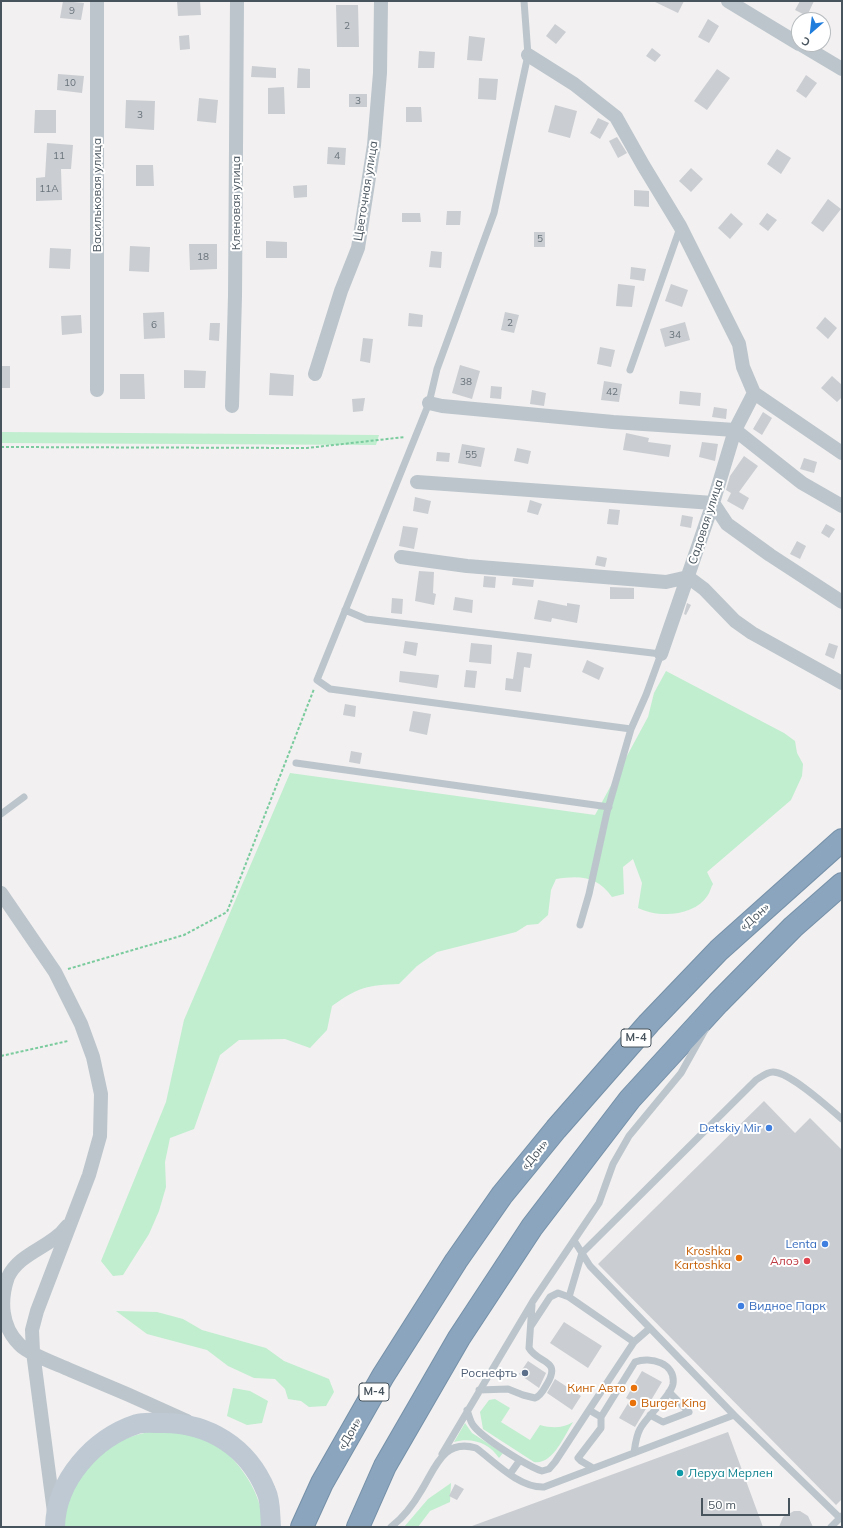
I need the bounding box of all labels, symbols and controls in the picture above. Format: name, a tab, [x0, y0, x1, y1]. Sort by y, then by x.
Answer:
house number: 9	[69, 5, 75, 17]
north arrow	[791, 12, 831, 52]
house number: 2	[344, 20, 350, 32]
text: С	[799, 34, 812, 50]
house number: 10	[64, 77, 76, 89]
house number: 3	[355, 95, 361, 107]
house number: 3	[137, 109, 143, 121]
street label: Васильковая улица	[90, 138, 104, 252]
street label: Цветочная улица	[351, 140, 381, 242]
house number: 11	[53, 150, 65, 162]
house number: 4	[334, 150, 340, 162]
street label: Кленовая улица	[229, 156, 243, 250]
house number: 11А	[39, 183, 59, 195]
house number: 5	[537, 233, 543, 245]
house number: 18	[197, 251, 209, 263]
house number: 2	[507, 317, 513, 329]
house number: 6	[151, 319, 157, 331]
house number: 34	[669, 329, 681, 341]
house number: 38	[460, 376, 472, 388]
house number: 42	[606, 386, 618, 398]
house number: 55	[465, 449, 477, 461]
street label: Садовая улица	[685, 478, 727, 566]
street label: «Дон»	[737, 900, 773, 934]
road number: М-4	[621, 1029, 651, 1047]
place label: Detskiy Mir	[699, 1121, 761, 1135]
marker: Detskiy Mir	[764, 1123, 774, 1133]
street label: «Дон»	[519, 1137, 551, 1173]
place label: Lenta	[786, 1237, 817, 1251]
marker: Lenta	[820, 1239, 830, 1249]
place label: Kroshka Kartoshka	[674, 1244, 731, 1272]
marker: Kroshka Kartoshka	[734, 1253, 744, 1263]
place label: Алоэ	[770, 1254, 799, 1268]
marker: Алоэ	[802, 1256, 812, 1266]
place label: Видное Парк	[749, 1299, 826, 1313]
marker: Видное Парк	[736, 1301, 746, 1311]
place label: Роснефть	[461, 1366, 517, 1380]
marker: Роснефть	[520, 1368, 530, 1378]
place label: Кинг Авто	[567, 1381, 626, 1395]
road number: М-4	[359, 1383, 389, 1401]
marker: Кинг Авто	[629, 1383, 639, 1393]
place label: Burger King	[641, 1396, 706, 1410]
marker: Burger King	[628, 1398, 638, 1408]
street label: «Дон»	[335, 1415, 365, 1453]
place label: Леруа Мерлен	[688, 1466, 773, 1480]
marker: Леруа Мерлен	[675, 1468, 685, 1478]
scale bar	[703, 1490, 792, 1516]
text: 50 m	[708, 1497, 736, 1512]

